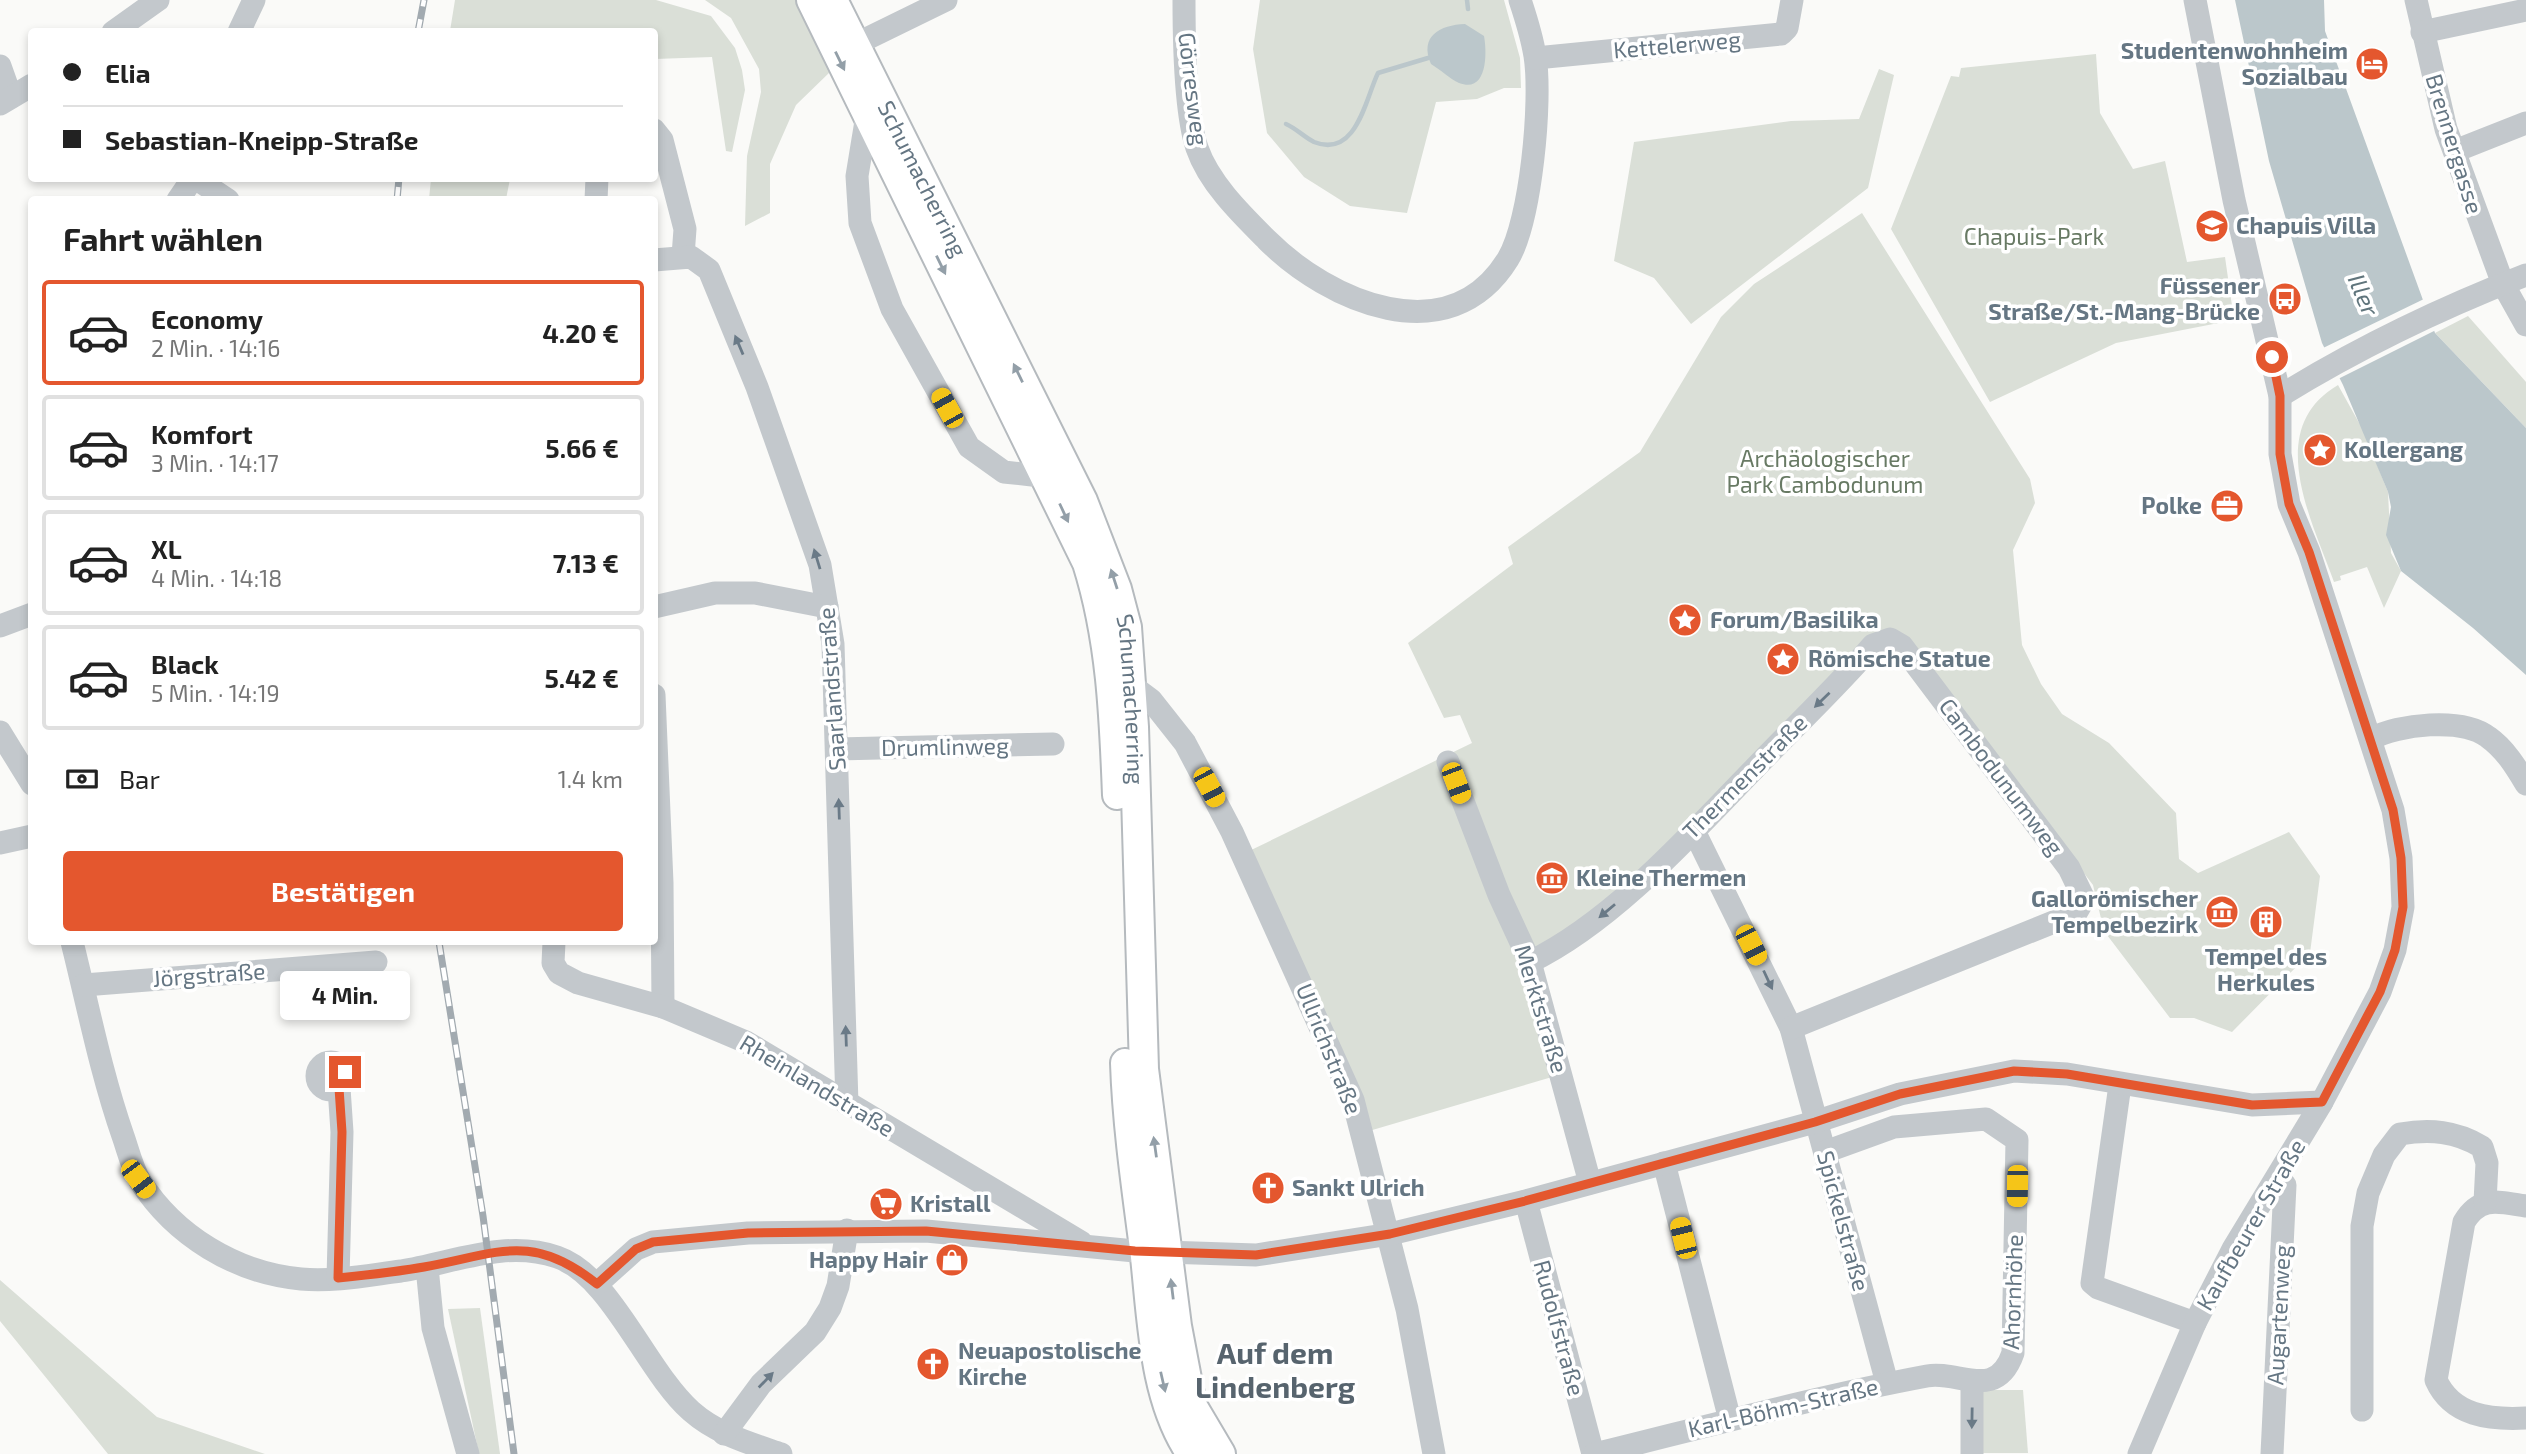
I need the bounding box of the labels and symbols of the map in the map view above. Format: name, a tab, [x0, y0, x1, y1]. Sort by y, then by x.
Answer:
street label: Kettelerweg	[1612, 24, 1742, 64]
street label: Görresweg	[1173, 31, 1215, 147]
place label: Studentenwohnheim Sozialbau	[2121, 36, 2348, 90]
hotel icon: Studentenwohnheim Sozialbau	[2353, 45, 2391, 83]
one-way arrow	[835, 51, 846, 71]
street label: Brennergasse	[2420, 70, 2490, 217]
street label: Schumacherring	[873, 96, 974, 261]
school or university icon: Chapuis Villa	[2193, 207, 2231, 245]
place label: Chapuis Villa	[2236, 211, 2376, 239]
park label: Chapuis-Park	[1964, 222, 2104, 250]
one-way arrow	[935, 255, 947, 275]
water label: Iller	[2343, 269, 2386, 320]
place label: Füssener Straße/St.-Mang-Brücke	[1988, 271, 2260, 325]
bus stop icon: Füssener Straße/St.-Mang-Brücke	[2266, 280, 2304, 318]
one-way arrow	[733, 335, 745, 355]
route start	[2256, 341, 2288, 373]
one-way arrow	[1012, 363, 1024, 383]
car	[928, 385, 967, 431]
place icon: Kollergang	[2301, 431, 2339, 469]
place label: Kollergang	[2344, 435, 2464, 463]
park label: Archäologischer Park Cambodunum	[1727, 444, 1923, 498]
office icon: Polke	[2208, 487, 2246, 525]
place label: Polke	[2141, 491, 2202, 519]
one-way arrow	[1059, 503, 1070, 523]
one-way arrow	[811, 548, 821, 569]
one-way arrow	[1108, 568, 1119, 589]
place icon: Forum/Basilika	[1666, 601, 1704, 639]
place label: Forum/Basilika	[1710, 605, 1879, 633]
street label: Saarlandstraße	[811, 607, 851, 772]
street label: Schumacherring	[1111, 611, 1151, 785]
place icon: Römische Statue	[1764, 640, 1802, 678]
place label: Römische Statue	[1808, 644, 1991, 672]
one-way arrow	[1814, 692, 1831, 708]
street label: Cambodunumweg	[1934, 692, 2070, 860]
street label: Thermenstraße	[1676, 708, 1812, 844]
street label: Drumlinweg	[881, 731, 1009, 761]
car	[1439, 760, 1474, 806]
car	[1190, 764, 1229, 810]
one-way arrow	[833, 798, 845, 820]
museum icon: Kleine Thermen	[1533, 859, 1571, 897]
place label: Kleine Thermen	[1576, 863, 1746, 891]
place label: Gallorömischer Tempelbezirk	[2031, 884, 2198, 938]
museum icon: Gallorömischer Tempelbezirk	[2203, 893, 2241, 931]
one-way arrow	[1598, 903, 1616, 918]
building icon: Tempel des Herkules	[2247, 903, 2285, 941]
car	[1733, 922, 1770, 968]
street label: Merktstraße	[1509, 941, 1575, 1076]
place label: Tempel des Herkules	[2205, 942, 2327, 996]
street label: Jörgstraße	[152, 956, 266, 992]
callout: 4 Min.	[280, 970, 410, 1020]
one-way arrow	[1763, 970, 1774, 990]
street label: Ullrichstraße	[1291, 979, 1369, 1118]
one-way arrow	[841, 1025, 852, 1047]
street label: Rheinlandstraße	[735, 1028, 900, 1142]
route end	[329, 1056, 361, 1088]
street label: Kaufbeurer Straße	[2190, 1134, 2311, 1315]
one-way arrow	[1149, 1136, 1160, 1158]
street label: Spickelstraße	[1812, 1148, 1876, 1294]
car	[117, 1156, 160, 1202]
car	[2007, 1165, 2028, 1207]
church icon: Sankt Ulrich	[1249, 1169, 1287, 1207]
place label: Sankt Ulrich	[1292, 1173, 1425, 1201]
supermarket icon: Kristall	[867, 1185, 905, 1223]
place label: Kristall	[910, 1189, 991, 1217]
car	[1668, 1215, 1699, 1261]
street label: Ahornhöhe	[1996, 1234, 2028, 1350]
shop icon: Happy Hair	[933, 1241, 971, 1279]
street label: Augartenweg	[2260, 1244, 2296, 1386]
place label: Happy Hair	[809, 1245, 928, 1273]
street label: Rudolfstraße	[1528, 1257, 1592, 1399]
one-way arrow	[1166, 1278, 1177, 1300]
district label: Auf dem Lindenberg	[1195, 1334, 1356, 1404]
place label: Neuapostolische Kirche	[958, 1336, 1142, 1390]
church icon: Neuapostolische Kirche	[914, 1345, 952, 1383]
one-way arrow	[1158, 1371, 1169, 1393]
one-way arrow	[758, 1372, 774, 1389]
street label: Karl-Böhm-Straße	[1685, 1372, 1881, 1443]
one-way arrow	[1966, 1408, 1978, 1430]

